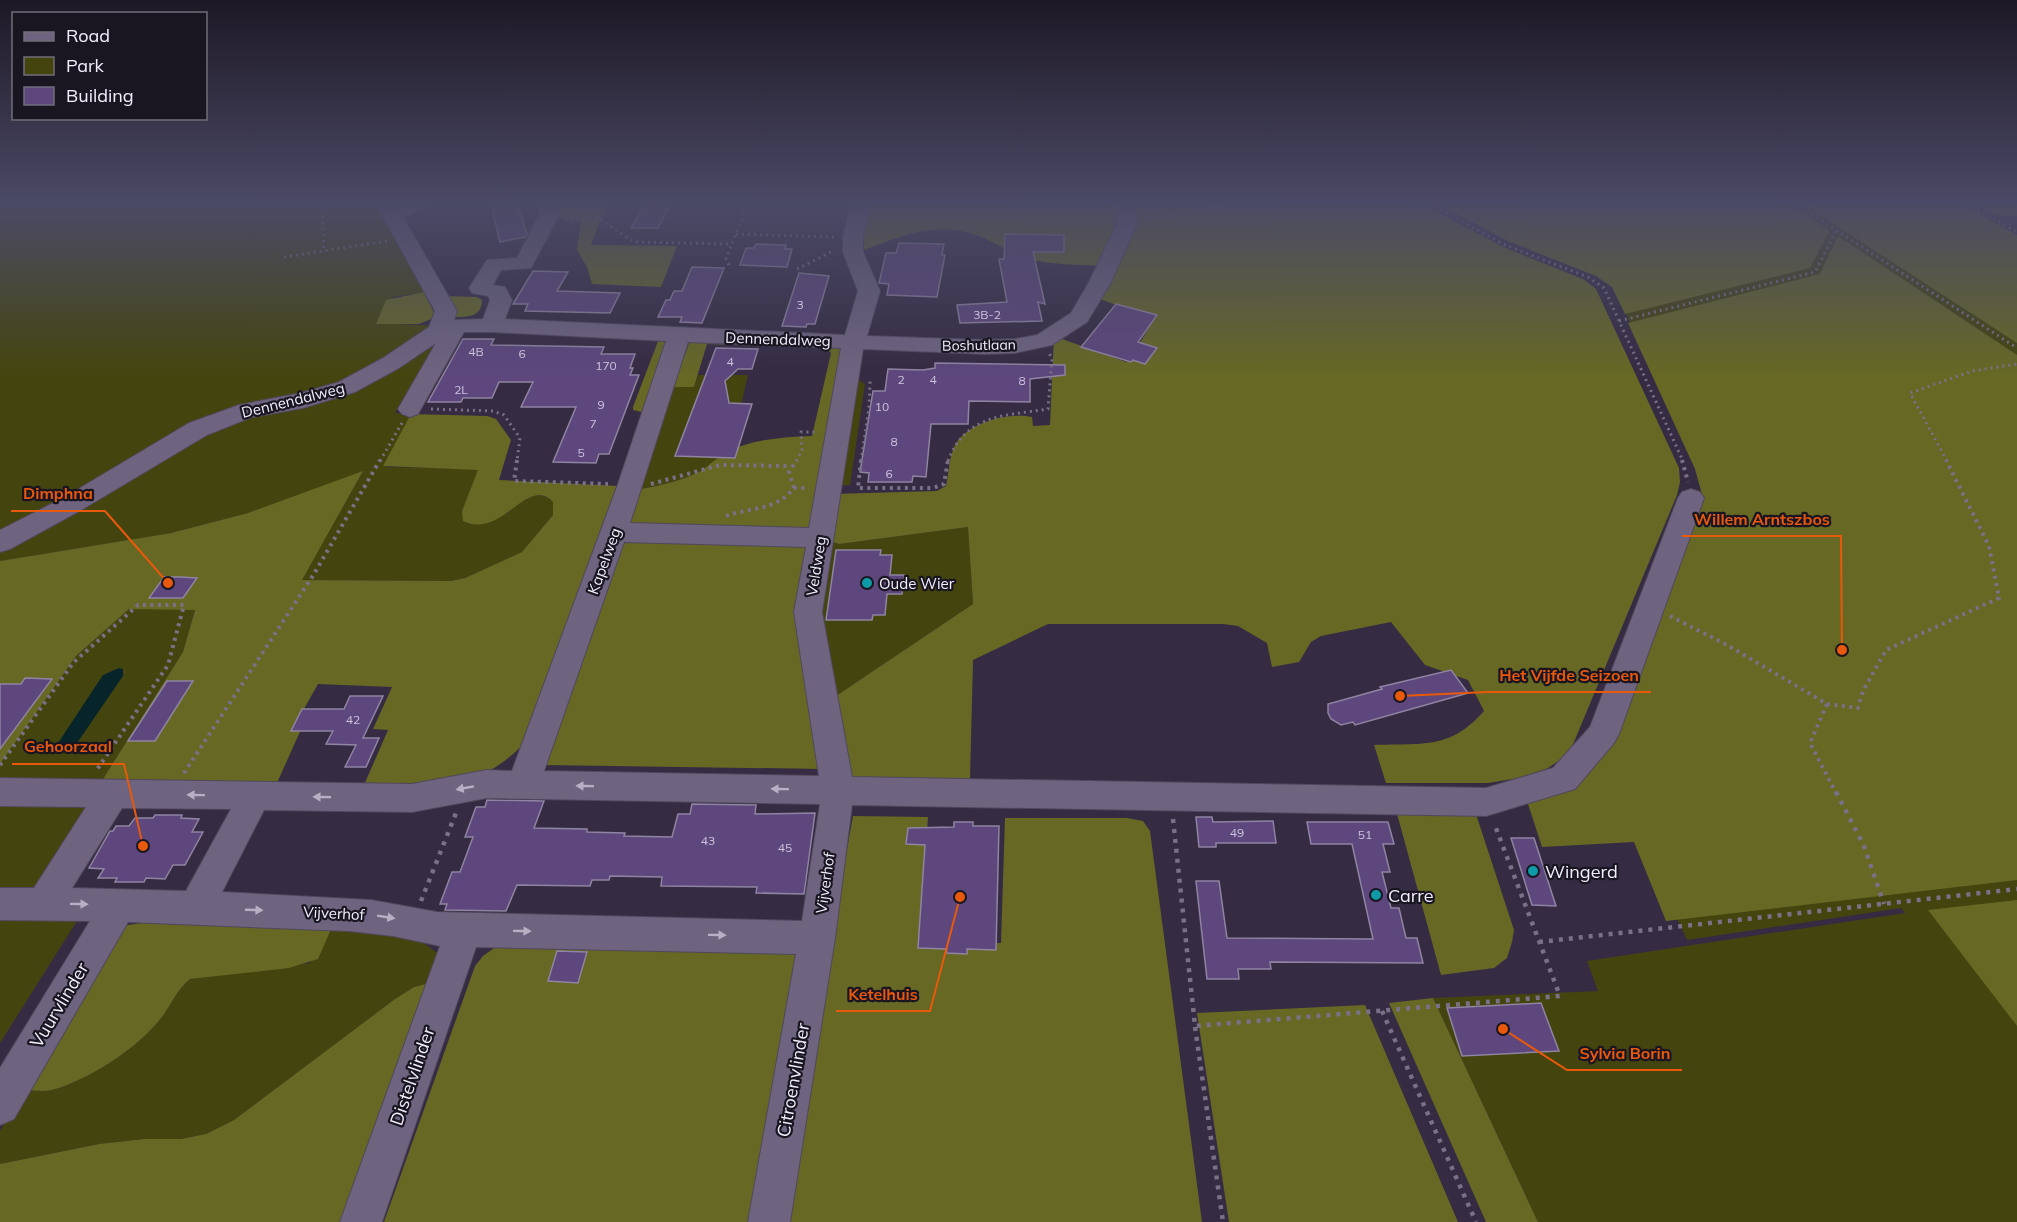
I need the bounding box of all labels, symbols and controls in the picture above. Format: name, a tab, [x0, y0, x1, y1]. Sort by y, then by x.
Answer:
legend	[12, 12, 207, 120]
text: Road	[66, 24, 110, 47]
text: Park	[66, 54, 105, 77]
text: Building	[66, 84, 134, 107]
house number: 3	[796, 297, 804, 312]
house number: 3B-2	[973, 307, 1001, 322]
street label: Dennendalweg	[725, 328, 831, 350]
street label: Boshutlaan	[942, 335, 1016, 355]
house number: 4B	[468, 344, 484, 359]
house number: 6	[518, 346, 526, 361]
house number: 4	[726, 354, 734, 369]
house number: 170	[595, 358, 617, 373]
house number: 2	[897, 372, 905, 387]
house number: 4	[929, 372, 937, 387]
house number: 8	[1018, 373, 1026, 388]
street label: Dennendalweg	[239, 378, 347, 422]
house number: 2L	[454, 382, 468, 397]
house number: 9	[597, 397, 605, 412]
house number: 10	[875, 399, 889, 414]
house number: 7	[589, 416, 597, 431]
house number: 8	[890, 434, 898, 449]
house number: 5	[577, 445, 585, 460]
house number: 6	[885, 466, 893, 481]
callout: Dimphna	[11, 477, 105, 511]
text: Dimphna	[23, 483, 93, 503]
callout: Willem Arntszbos	[1682, 502, 1841, 536]
text: Willem Arntszbos	[1694, 509, 1830, 529]
street label: Kapelweg	[583, 525, 625, 597]
street label: Veldweg	[802, 535, 830, 597]
place label: Oude Wier	[879, 574, 955, 593]
marker: Oude Wier	[860, 576, 874, 590]
callout: Het Vijfde Seizoen	[1487, 658, 1651, 692]
text: Het Vijfde Seizoen	[1499, 665, 1639, 685]
house number: 42	[346, 712, 360, 727]
callout: Gehoorzaal	[12, 730, 124, 764]
text: Gehoorzaal	[24, 736, 112, 756]
one-way arrow	[575, 781, 594, 791]
one-way arrow	[456, 784, 475, 793]
one-way arrow	[770, 785, 789, 794]
one-way arrow	[187, 790, 206, 800]
one-way arrow	[312, 792, 331, 802]
house number: 49	[1230, 825, 1244, 840]
house number: 51	[1358, 827, 1372, 842]
house number: 43	[701, 833, 715, 848]
house number: 45	[778, 840, 792, 855]
street label: Vijverhof	[811, 850, 839, 915]
place label: Wingerd	[1545, 860, 1618, 883]
marker: Wingerd	[1526, 864, 1540, 878]
place label: Carre	[1388, 884, 1434, 907]
marker: Carre	[1369, 888, 1383, 902]
one-way arrow	[70, 900, 89, 909]
street label: Vijverhof	[303, 902, 366, 924]
one-way arrow	[245, 905, 264, 914]
one-way arrow	[377, 913, 396, 922]
one-way arrow	[513, 926, 532, 935]
one-way arrow	[708, 931, 727, 940]
street label: Vuurvlinder	[25, 958, 94, 1052]
callout: Ketelhuis	[836, 977, 930, 1011]
text: Ketelhuis	[848, 984, 918, 1004]
street label: Citroenvlinder	[772, 1021, 814, 1139]
street label: Distelvlinder	[384, 1023, 440, 1128]
callout: Sylvia Borin	[1567, 1036, 1682, 1070]
text: Sylvia Borin	[1580, 1043, 1670, 1063]

